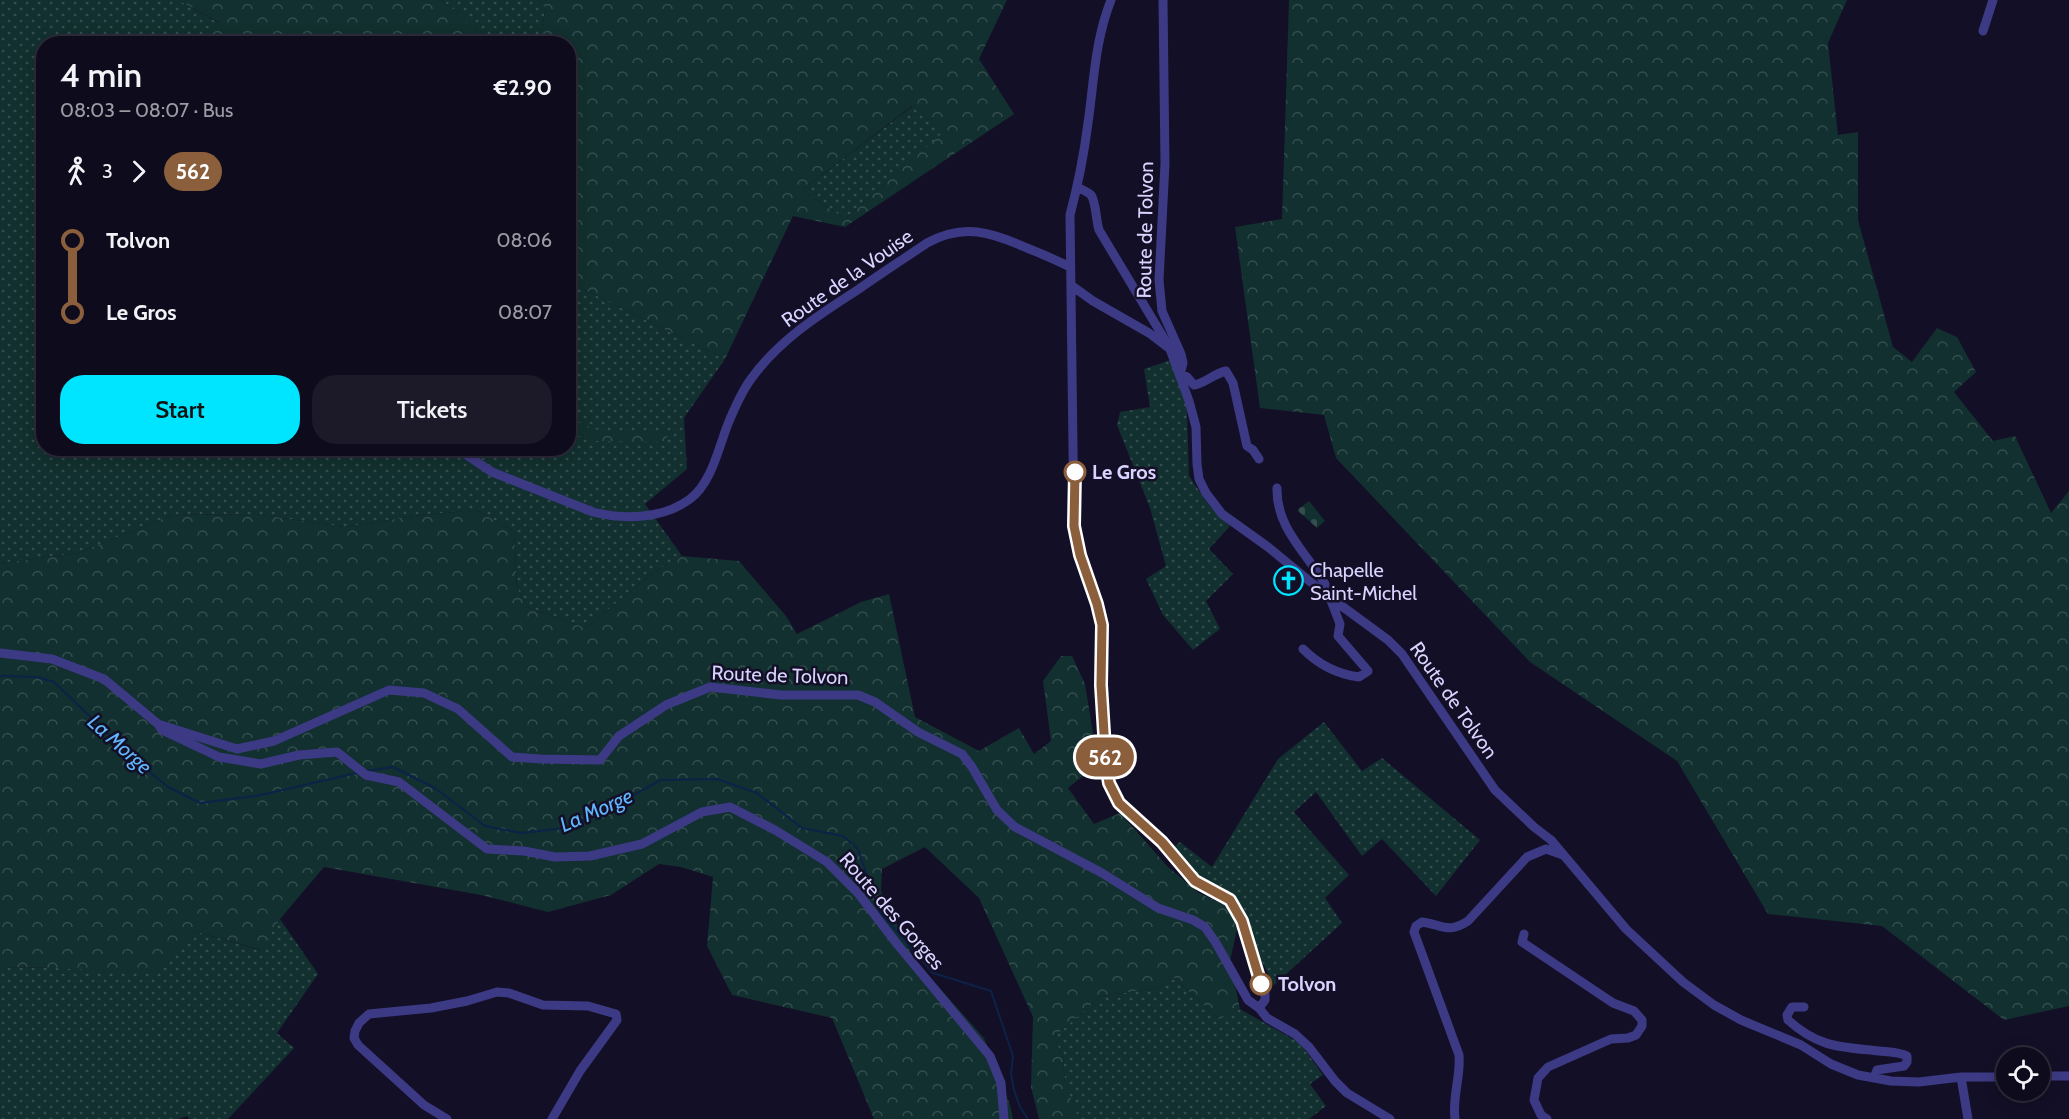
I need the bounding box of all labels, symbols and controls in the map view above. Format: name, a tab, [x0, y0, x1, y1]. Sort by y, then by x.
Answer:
text: 4 min	[60, 55, 142, 95]
text: €2.90	[494, 74, 552, 101]
text: 08:03 – 08:07 · Bus	[60, 98, 233, 122]
icon: walk	[60, 155, 93, 188]
icon: forward	[122, 155, 155, 188]
text: 3	[102, 159, 113, 183]
text: 562	[176, 159, 210, 184]
street label: Route de Tolvon	[1132, 161, 1158, 299]
street label: Route de la Vouise	[777, 224, 917, 332]
text: Tolvon	[106, 227, 170, 254]
text: 08:06	[496, 228, 552, 252]
text: Le Gros	[106, 299, 177, 326]
text: 08:07	[498, 300, 552, 324]
button: Start	[60, 375, 300, 444]
button: Tickets	[312, 375, 552, 444]
place label: Le Gros	[1092, 460, 1156, 484]
marker: Le Gros	[1064, 461, 1086, 483]
place label: Chapelle Saint-Michel	[1310, 558, 1417, 605]
church icon: Chapelle Saint-Michel	[1273, 565, 1305, 597]
street label: Route de Tolvon	[1405, 637, 1503, 763]
street label: Route de Tolvon	[711, 661, 849, 689]
water label: La Morge	[83, 709, 157, 779]
line badge: 562	[1070, 738, 1140, 777]
text: 562	[1088, 745, 1122, 770]
water label: La Morge	[556, 783, 637, 837]
street label: Route des Gorges	[834, 847, 950, 975]
place label: Tolvon	[1278, 972, 1336, 996]
marker: Tolvon	[1250, 973, 1272, 995]
map controls	[1996, 1047, 2050, 1101]
button: locate	[1996, 1047, 2050, 1101]

